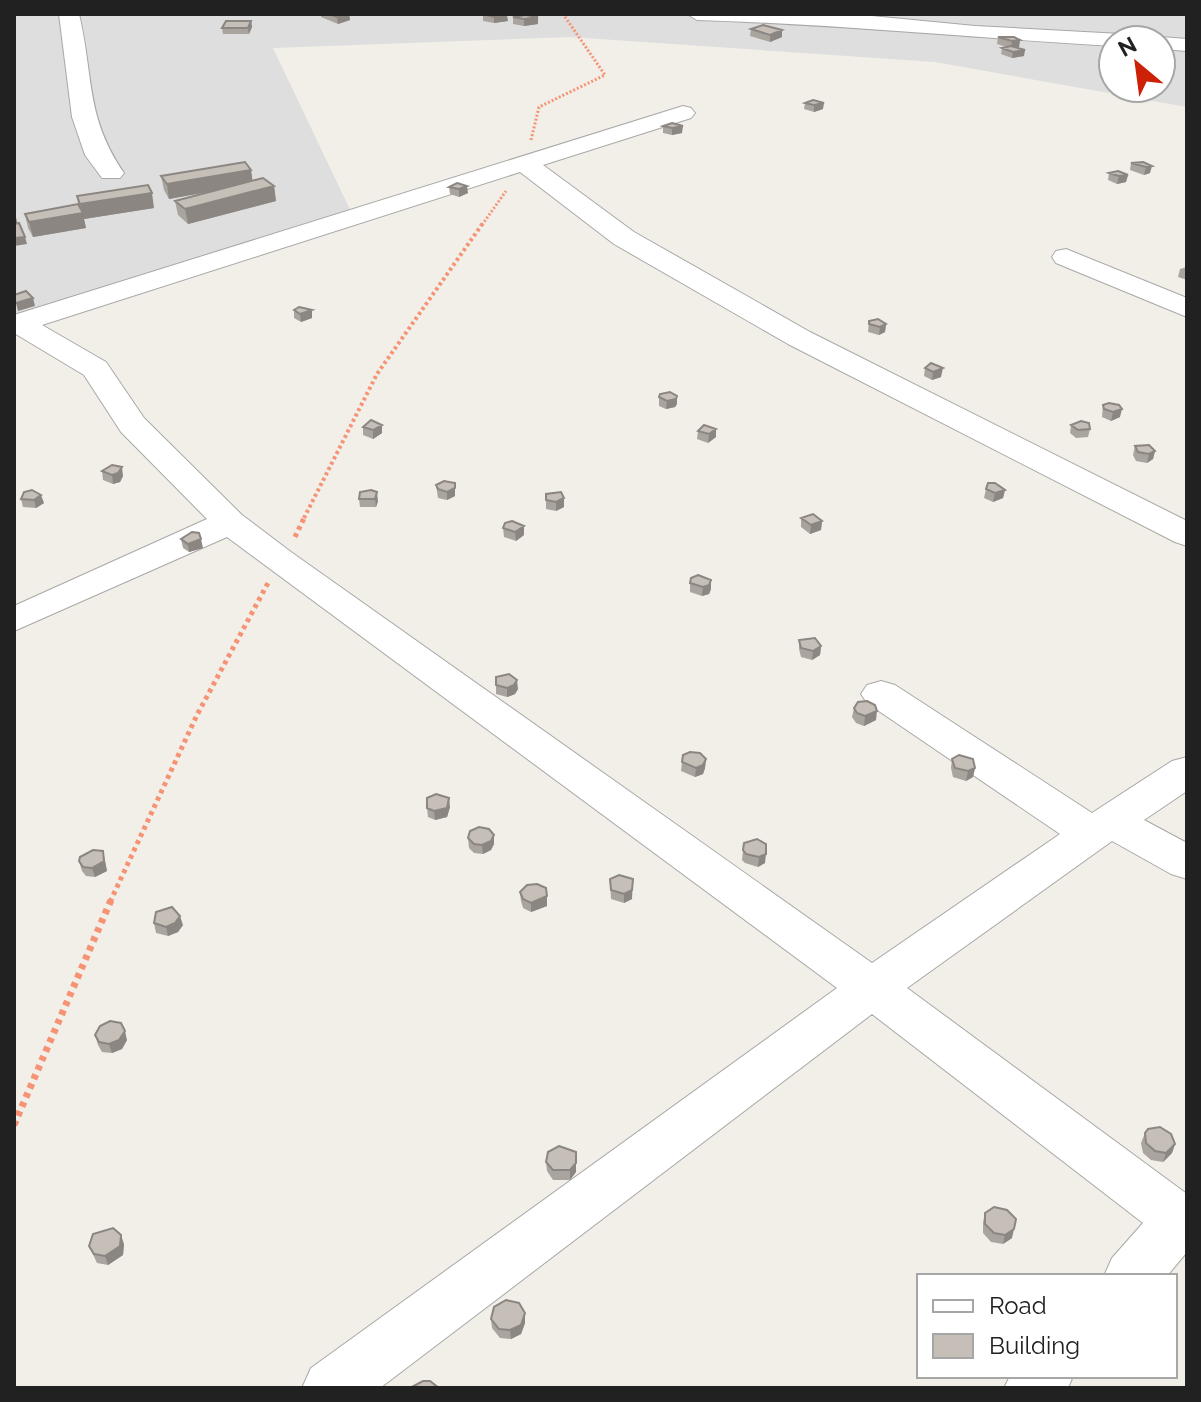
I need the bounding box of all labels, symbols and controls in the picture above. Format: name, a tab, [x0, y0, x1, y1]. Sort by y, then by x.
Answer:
north arrow	[1097, 24, 1177, 104]
text: N	[1114, 31, 1141, 62]
legend	[917, 1274, 1177, 1378]
text: Road	[989, 1291, 1047, 1320]
text: Building	[989, 1331, 1080, 1360]

